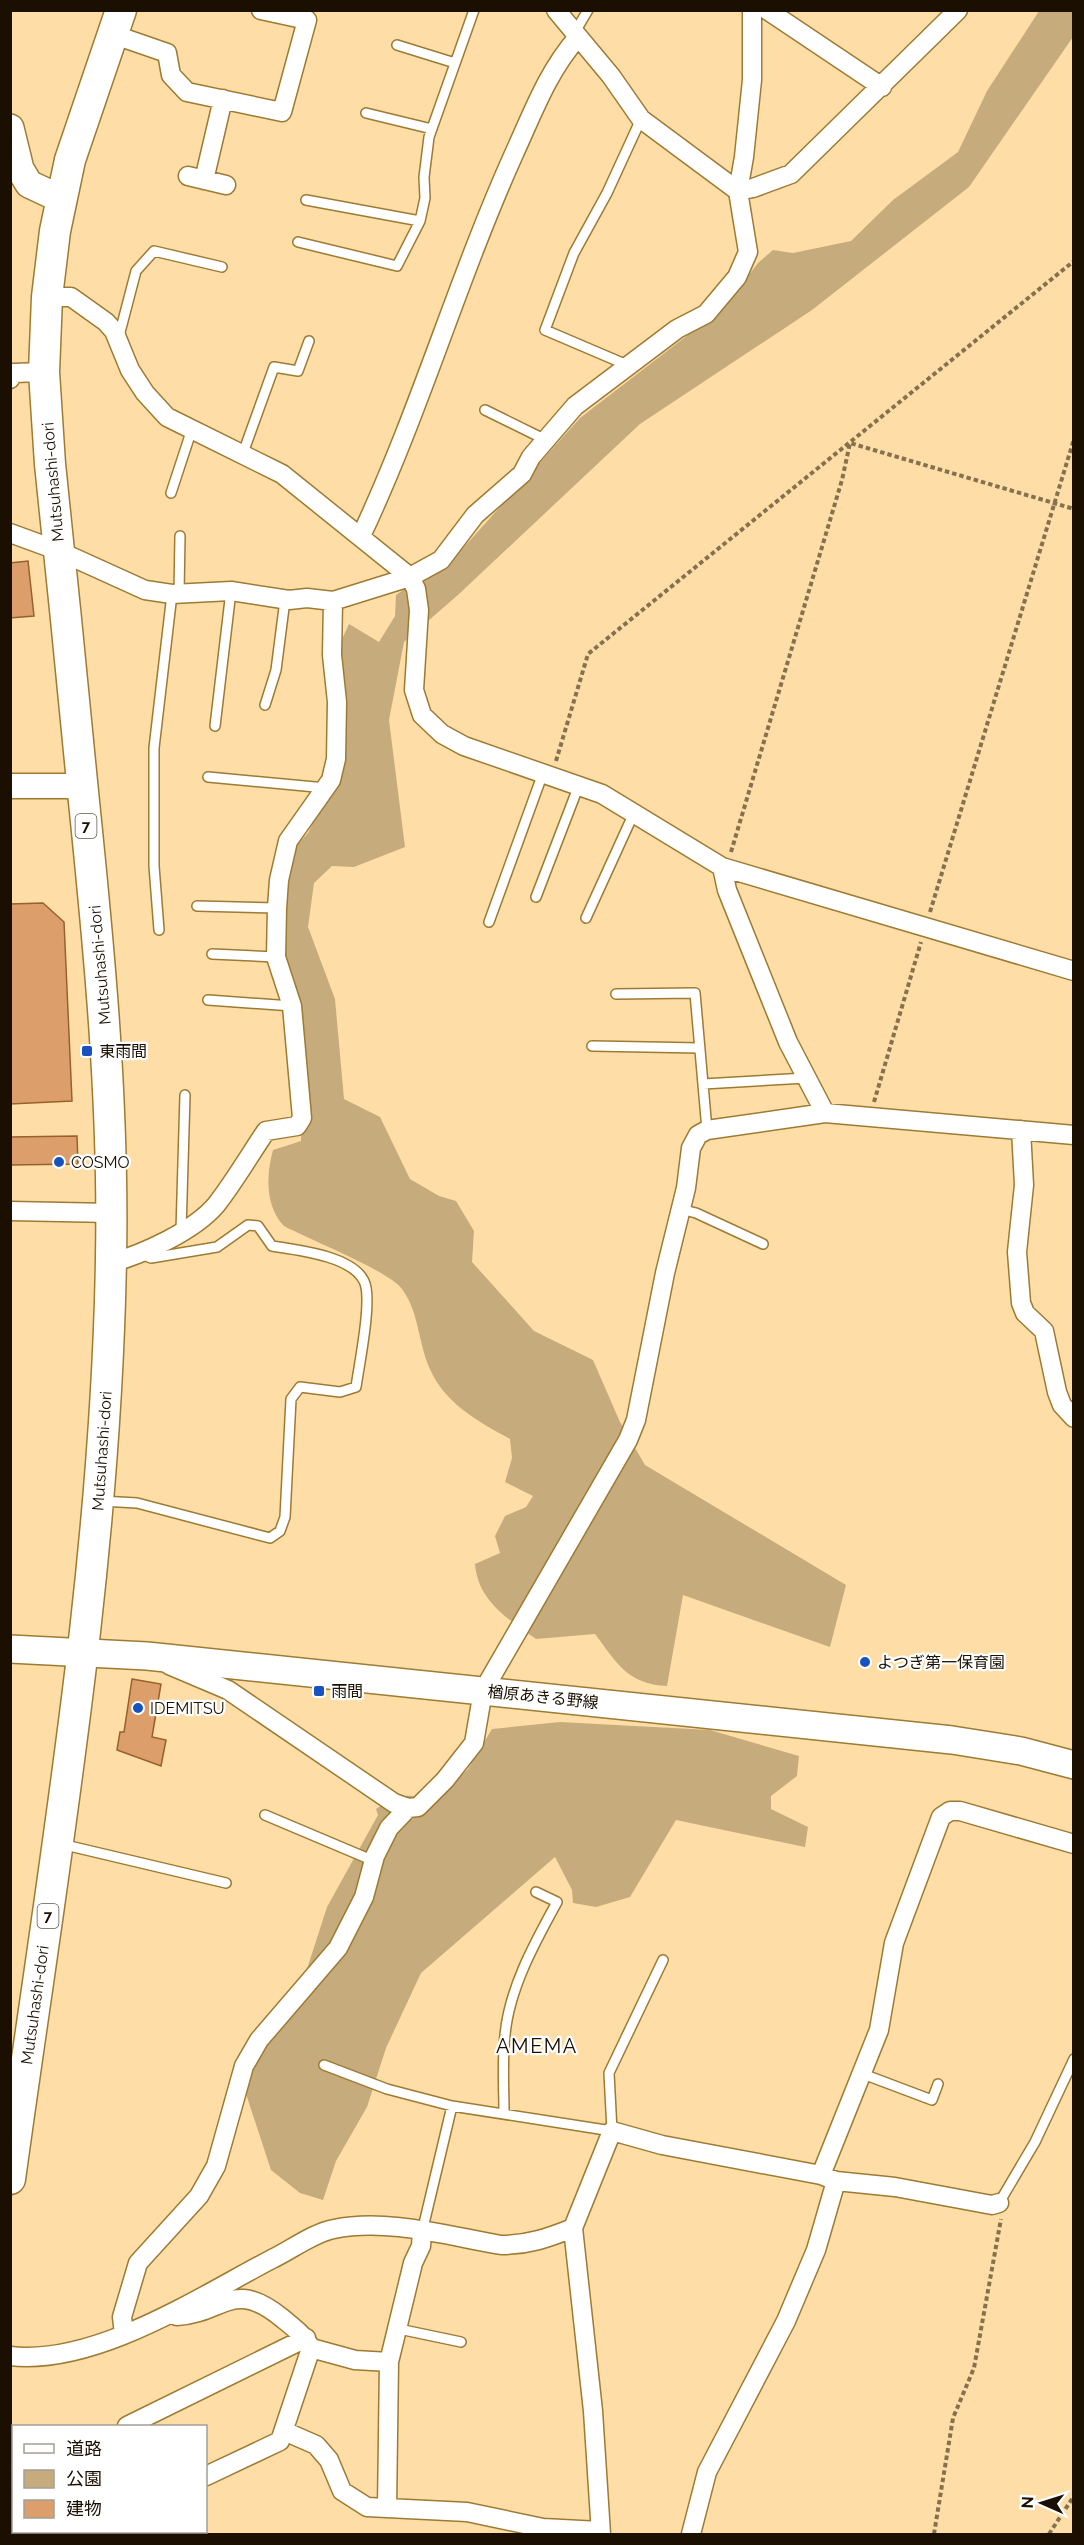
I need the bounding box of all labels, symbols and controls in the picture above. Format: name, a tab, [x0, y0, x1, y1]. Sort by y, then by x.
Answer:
street label: Mutsuhashi-dori	[38, 421, 68, 543]
road number: 7	[76, 814, 97, 838]
street label: Mutsuhashi-dori	[85, 904, 115, 1026]
place label: 東雨間	[99, 1042, 147, 1061]
marker: 東雨間	[80, 1044, 94, 1058]
place label: COSMO	[71, 1153, 130, 1172]
marker: COSMO	[52, 1155, 66, 1169]
street label: Mutsuhashi-dori	[88, 1390, 116, 1512]
place label: よつぎ第一保育園	[877, 1653, 1005, 1672]
marker: よつぎ第一保育園	[858, 1655, 872, 1669]
place label: 雨間	[331, 1682, 363, 1701]
street label: 楢原あきる野線	[486, 1682, 600, 1712]
marker: 雨間	[312, 1684, 326, 1698]
place label: IDEMITSU	[150, 1699, 225, 1718]
marker: IDEMITSU	[131, 1701, 145, 1715]
road number: 7	[38, 1904, 58, 1928]
street label: Mutsuhashi-dori	[17, 1944, 53, 2066]
district label: AMEMA	[496, 2034, 578, 2058]
legend	[12, 2425, 207, 2533]
text: 道路	[66, 2438, 102, 2459]
text: 公園	[66, 2468, 102, 2489]
north arrow	[1012, 2473, 1072, 2533]
text: N	[1018, 2496, 1037, 2509]
text: 建物	[66, 2498, 102, 2519]

